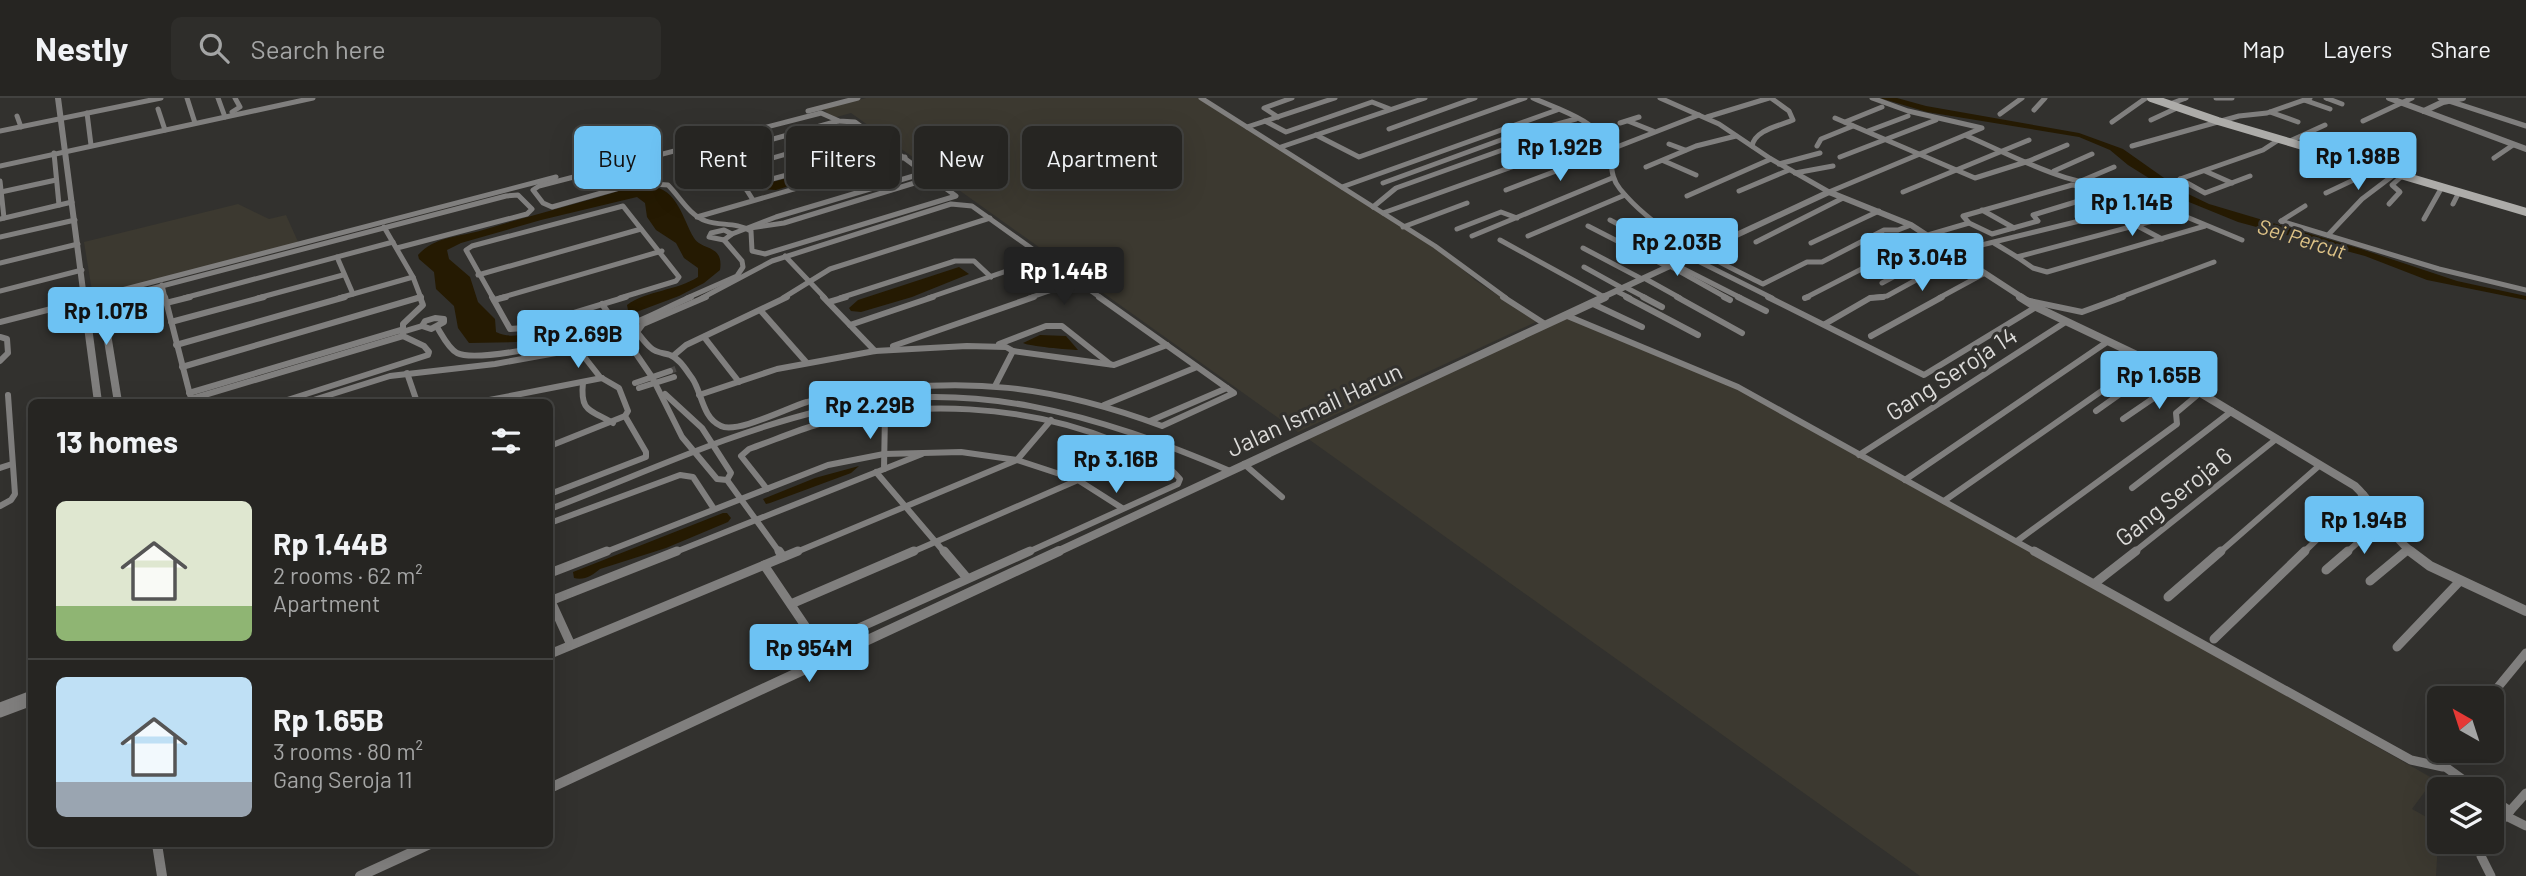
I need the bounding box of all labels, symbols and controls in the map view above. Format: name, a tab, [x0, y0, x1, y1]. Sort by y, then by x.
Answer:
search box	[171, 17, 661, 80]
text: Nestly	[35, 28, 129, 68]
icon: search	[195, 29, 233, 67]
text: Search here	[251, 33, 386, 64]
text: Map	[2242, 34, 2285, 63]
text: Layers	[2323, 34, 2392, 63]
text: Share	[2430, 34, 2491, 63]
pin: Rp 1.92B	[1488, 123, 1632, 183]
chip: Buy	[574, 126, 661, 189]
chip: Rent	[675, 126, 772, 189]
chip: Filters	[786, 126, 900, 189]
chip: New	[914, 126, 1008, 189]
chip: Apartment	[1022, 126, 1182, 189]
text: Rp 1.92B	[1517, 132, 1603, 160]
pin: Rp 1.98B	[2286, 132, 2430, 192]
text: Rp 1.98B	[2315, 141, 2401, 169]
pin: Rp 1.14B	[2060, 178, 2204, 238]
text: Rp 1.14B	[2091, 187, 2173, 215]
water label: Sei Percut	[2255, 213, 2350, 263]
pin: Rp 2.03B	[1605, 218, 1749, 278]
text: Rp 2.03B	[1632, 227, 1722, 255]
pin: Rp 3.04B	[1850, 234, 1994, 293]
text: Rp 3.04B	[1876, 242, 1968, 270]
pin: Rp 1.44B	[992, 248, 1136, 307]
text: Rp 1.44B	[1020, 256, 1108, 284]
pin: Rp 1.07B	[34, 288, 178, 347]
text: Rp 1.07B	[64, 296, 148, 324]
pin: Rp 2.69B	[506, 310, 650, 370]
text: Rp 2.69B	[533, 319, 623, 347]
street label: Gang Seroja 14	[1880, 320, 2022, 426]
pin: Rp 1.65B	[2087, 352, 2231, 411]
street label: Jalan Ismail Harun	[1222, 356, 1406, 462]
text: Rp 1.65B	[2116, 360, 2202, 388]
pin: Rp 2.29B	[798, 382, 942, 441]
text: Rp 2.29B	[825, 390, 915, 418]
icon: filters	[487, 422, 525, 460]
text: 13 homes	[56, 423, 178, 459]
pin: Rp 3.16B	[1044, 436, 1188, 495]
street label: Gang Seroja 6	[2109, 440, 2237, 552]
text: Rp 3.16B	[1073, 444, 1159, 472]
pin: Rp 1.94B	[2292, 496, 2436, 556]
text: Rp 1.94B	[2321, 505, 2407, 533]
text: Rp 1.44B	[273, 525, 388, 561]
icon: home	[112, 529, 196, 613]
text: 2 rooms · 62 m²	[273, 561, 423, 589]
text: Apartment	[273, 589, 380, 617]
pin: Rp 954M	[744, 624, 874, 684]
text: Rp 954M	[766, 633, 852, 661]
north arrow	[2427, 686, 2504, 763]
map controls	[2427, 686, 2504, 854]
text: Rp 1.65B	[273, 701, 384, 737]
icon: home	[112, 705, 196, 789]
text: 3 rooms · 80 m²	[273, 737, 423, 765]
text: Gang Seroja 11	[273, 765, 413, 793]
button: layers	[2427, 777, 2504, 854]

